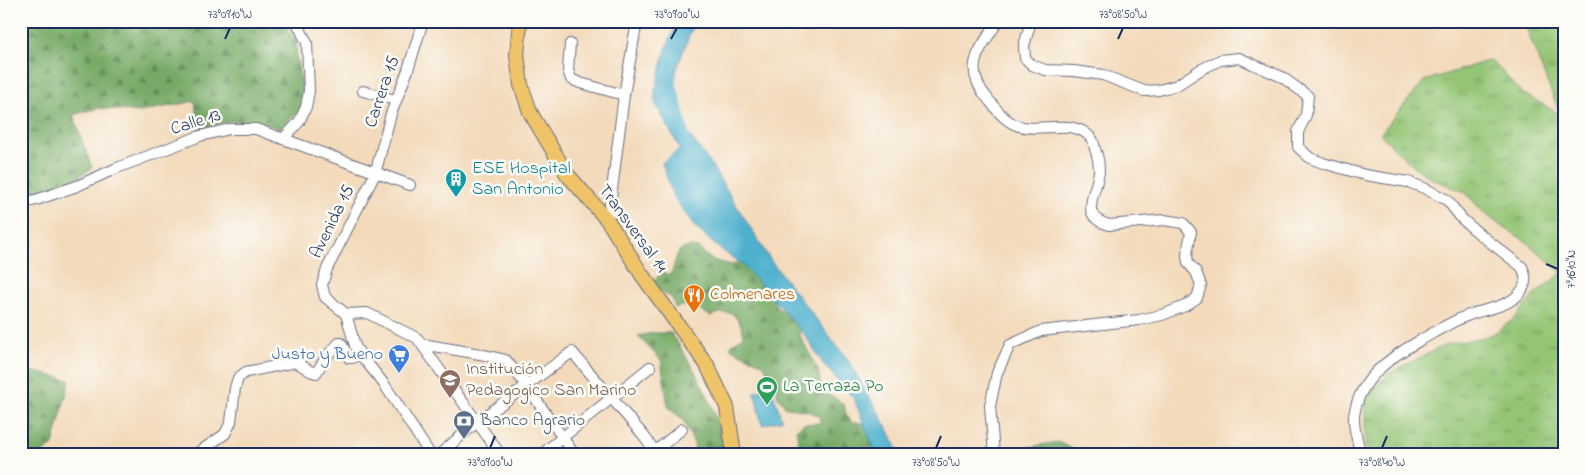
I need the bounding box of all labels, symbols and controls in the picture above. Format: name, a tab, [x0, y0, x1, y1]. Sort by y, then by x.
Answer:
text: 73°09'10"W	[208, 6, 252, 24]
text: 73°09'00"W	[654, 6, 700, 24]
text: 73°08'50"W	[1099, 6, 1147, 24]
street label: Carrera 15	[359, 52, 407, 132]
street label: Calle 13	[168, 103, 224, 143]
place label: ESE Hospital San Antonio	[472, 156, 571, 203]
building icon: ESE Hospital San Antonio	[444, 167, 468, 198]
street label: Transversal 14	[591, 179, 674, 279]
street label: Avenida 15	[304, 181, 362, 263]
text: 7°16'10"N	[1563, 250, 1581, 288]
place label: Colmenares	[710, 282, 795, 308]
restaurant icon: Colmenares	[682, 283, 706, 314]
place label: Justo y Bueno	[272, 342, 383, 368]
supermarket icon: Justo y Bueno	[387, 343, 411, 374]
place label: Institución Pedagogico San Marino	[466, 357, 636, 405]
school or university icon: Institución Pedagogico San Marino	[438, 368, 462, 399]
place label: La Terraza Po	[783, 374, 884, 400]
sports icon: La Terraza Po	[755, 375, 779, 406]
place label: Banco Agrario	[479, 408, 585, 435]
bank icon: Banco Agrario	[452, 409, 476, 440]
text: 73°09'00"W	[467, 454, 513, 472]
text: 73°08'50"W	[912, 454, 960, 472]
text: 73°08'40"W	[1359, 454, 1405, 472]

